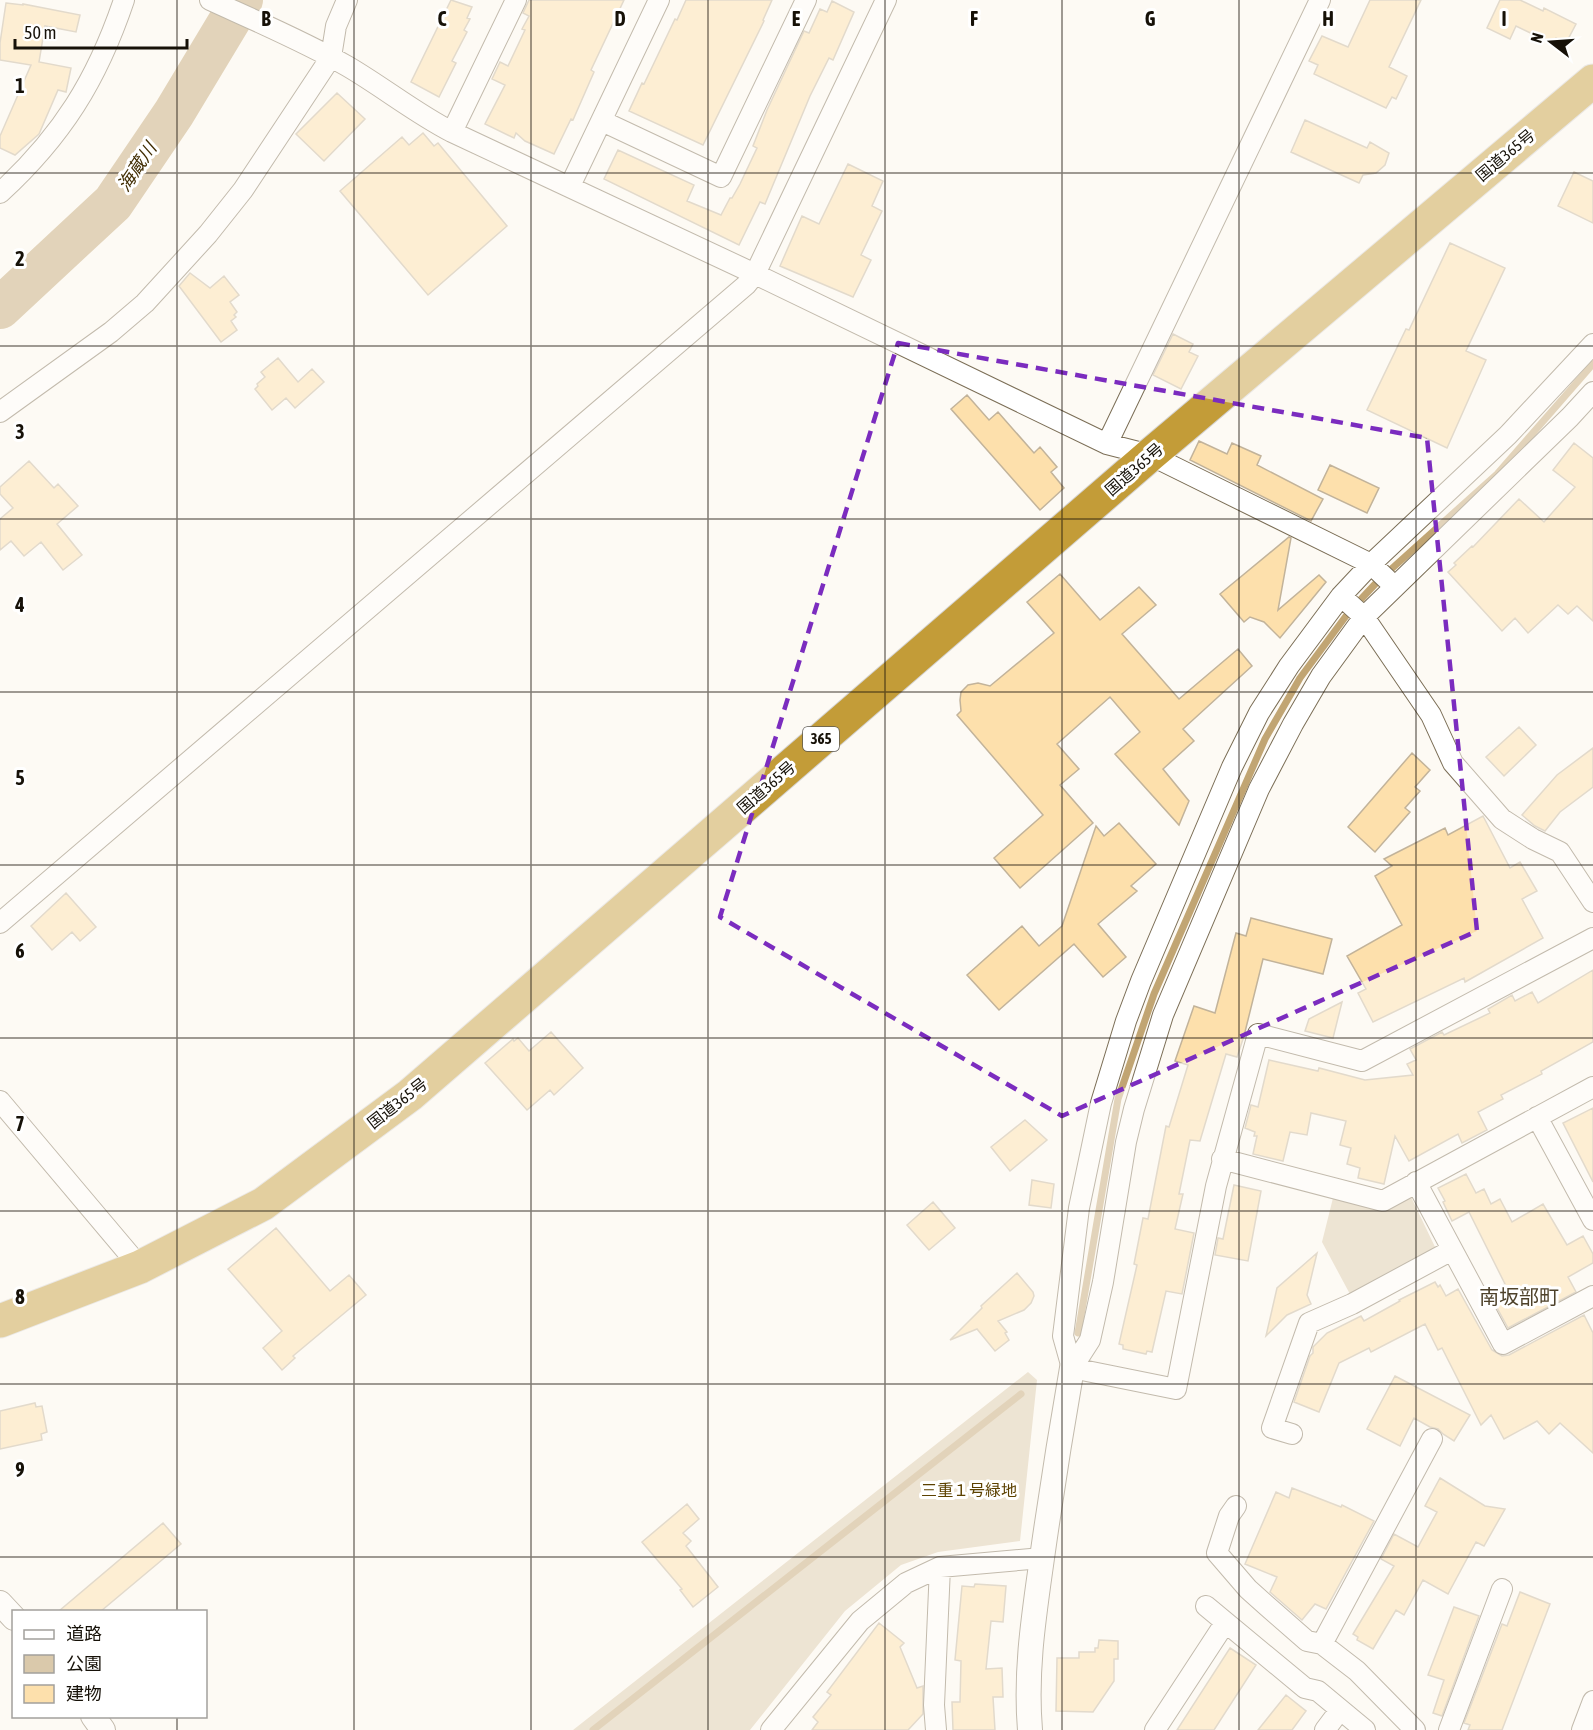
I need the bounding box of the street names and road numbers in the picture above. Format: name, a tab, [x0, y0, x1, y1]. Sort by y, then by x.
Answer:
street label: 国道365号	[1472, 125, 1538, 185]
street label: 国道365号	[1101, 439, 1167, 499]
road number: 365	[803, 727, 839, 751]
street label: 国道365号	[733, 757, 799, 817]
street label: 国道365号	[364, 1074, 430, 1132]

